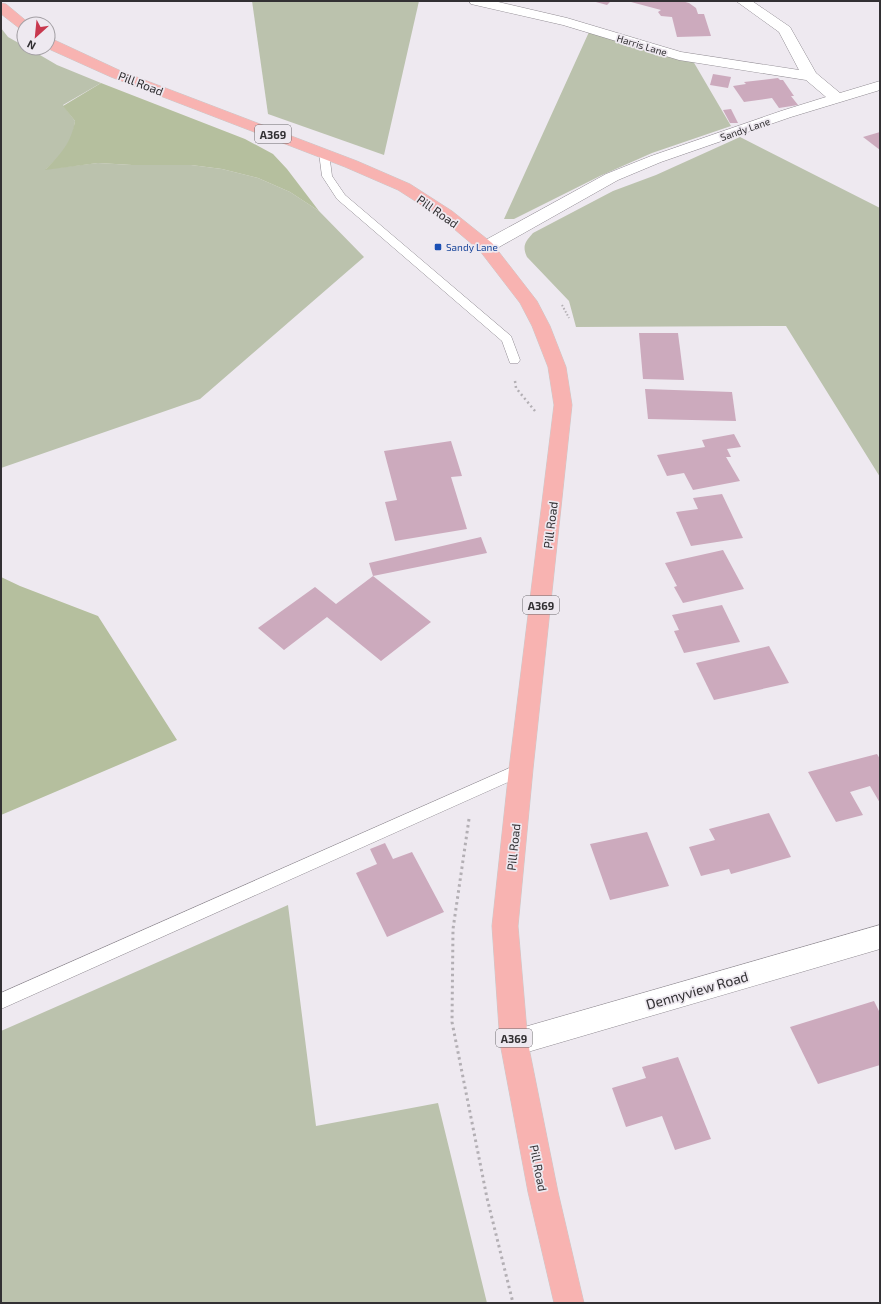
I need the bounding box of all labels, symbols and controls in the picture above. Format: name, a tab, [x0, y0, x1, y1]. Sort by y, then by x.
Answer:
north arrow	[16, 16, 56, 56]
street label: Harris Lane	[615, 32, 669, 58]
text: N	[25, 38, 38, 53]
street label: Pill Road	[116, 68, 166, 98]
street label: Sandy Lane	[719, 115, 771, 143]
road number: A369	[255, 125, 291, 143]
street label: Pill Road	[415, 192, 461, 230]
place label: Sandy Lane	[446, 241, 498, 253]
marker: Sandy Lane	[433, 242, 443, 252]
street label: Pill Road	[540, 501, 560, 549]
road number: A369	[523, 596, 559, 614]
street label: Pill Road	[504, 823, 522, 871]
street label: Dennyview Road	[644, 967, 750, 1013]
road number: A369	[496, 1029, 532, 1047]
street label: Pill Road	[528, 1143, 550, 1193]

